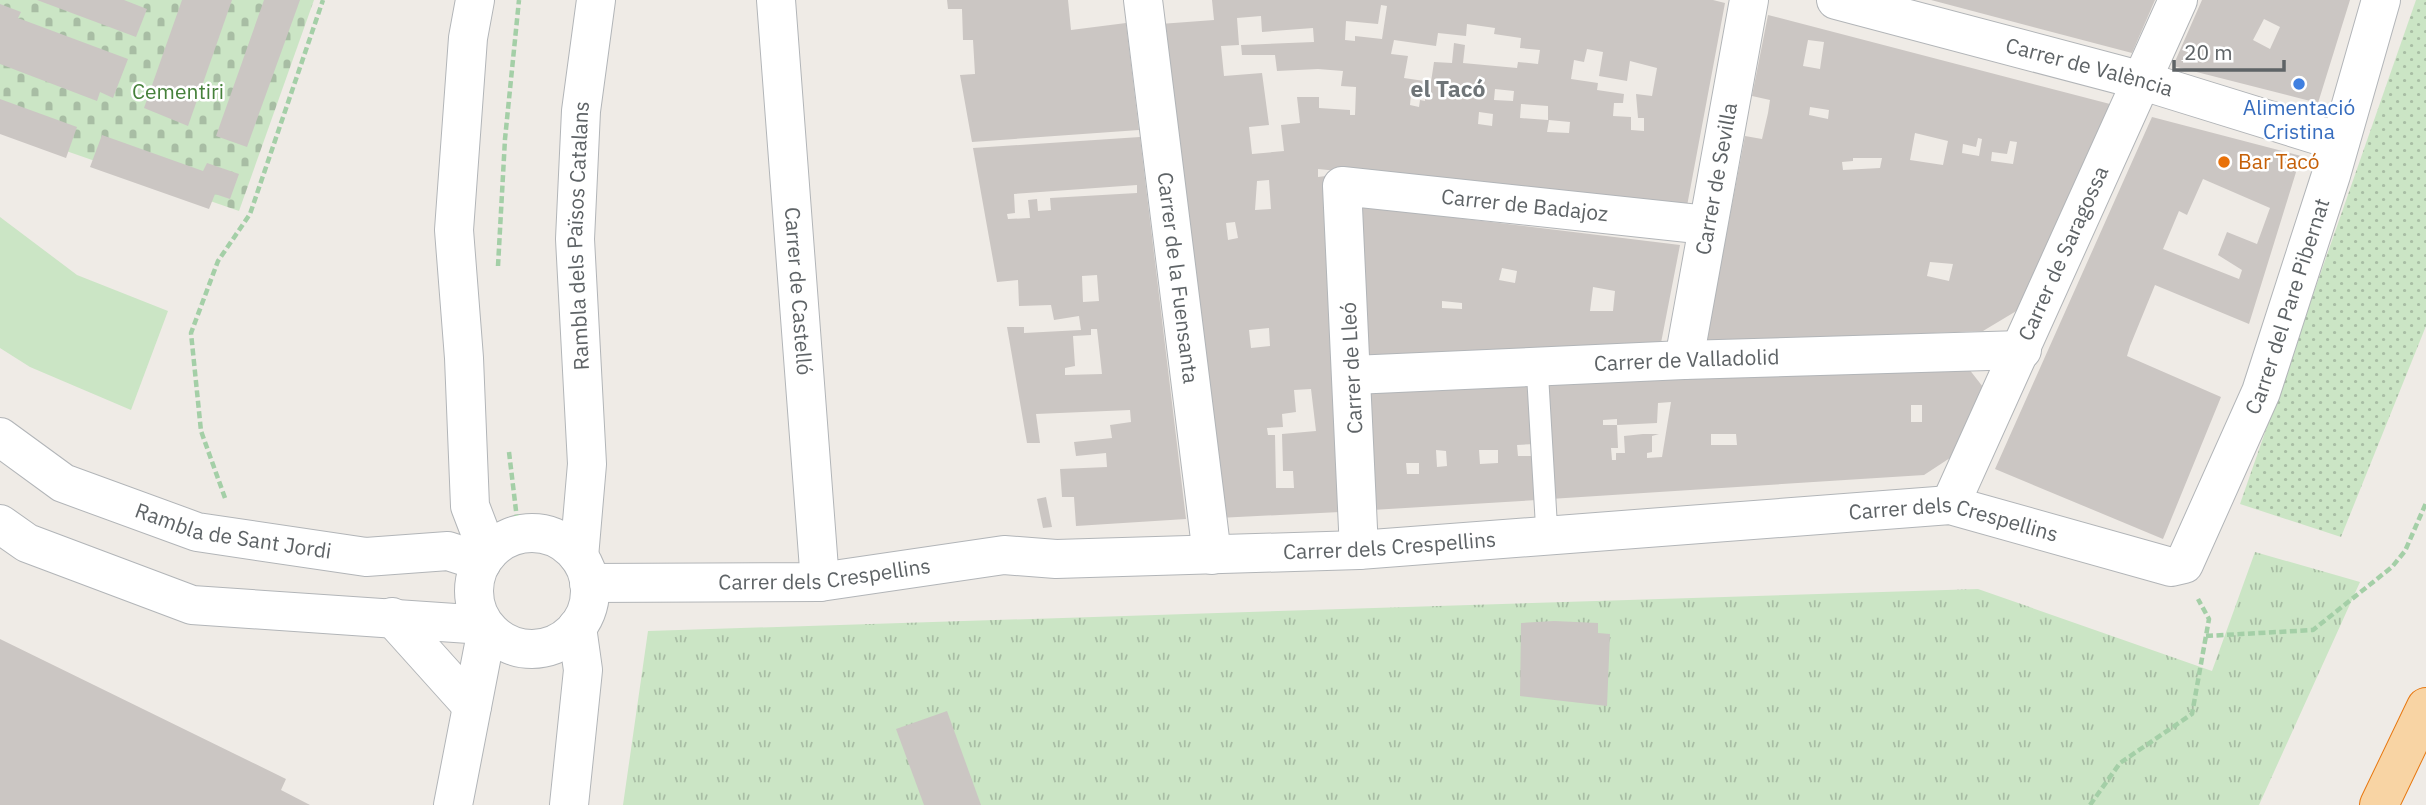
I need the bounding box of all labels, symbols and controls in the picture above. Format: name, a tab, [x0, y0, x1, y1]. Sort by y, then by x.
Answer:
scale bar	[2174, 28, 2284, 72]
street label: Carrer de València	[2003, 30, 2177, 102]
text: 20 m	[2184, 38, 2233, 66]
district label: el Tacó	[1411, 73, 1486, 103]
marker: Alimentació Cristina	[2291, 76, 2307, 92]
park label: Cementiri	[132, 77, 224, 105]
place label: Alimentació Cristina	[2243, 93, 2355, 145]
street label: Rambla dels Països Catalans	[560, 99, 595, 371]
street label: Carrer de Sevilla	[1688, 100, 1743, 257]
place label: Bar Tacó	[2238, 147, 2320, 175]
marker: Bar Tacó	[2216, 154, 2232, 170]
street label: Carrer de Saragossa	[2011, 161, 2114, 345]
street label: Carrer de la Fuensanta	[1152, 170, 1206, 385]
street label: Carrer de Badajoz	[1440, 182, 1610, 227]
street label: Carrer del Pare Pibernat	[2238, 194, 2336, 419]
street label: Carrer de Castelló	[779, 206, 819, 376]
street label: Carrer de Lleó	[1334, 301, 1368, 435]
street label: Carrer de Valladolid	[1593, 342, 1780, 377]
street label: Carrer dels Crespellins	[1848, 490, 2062, 548]
street label: Rambla de Sant Jordi	[131, 496, 333, 565]
street label: Carrer dels Crespellins	[1283, 525, 1497, 565]
street label: Carrer dels Crespellins	[718, 551, 932, 595]

